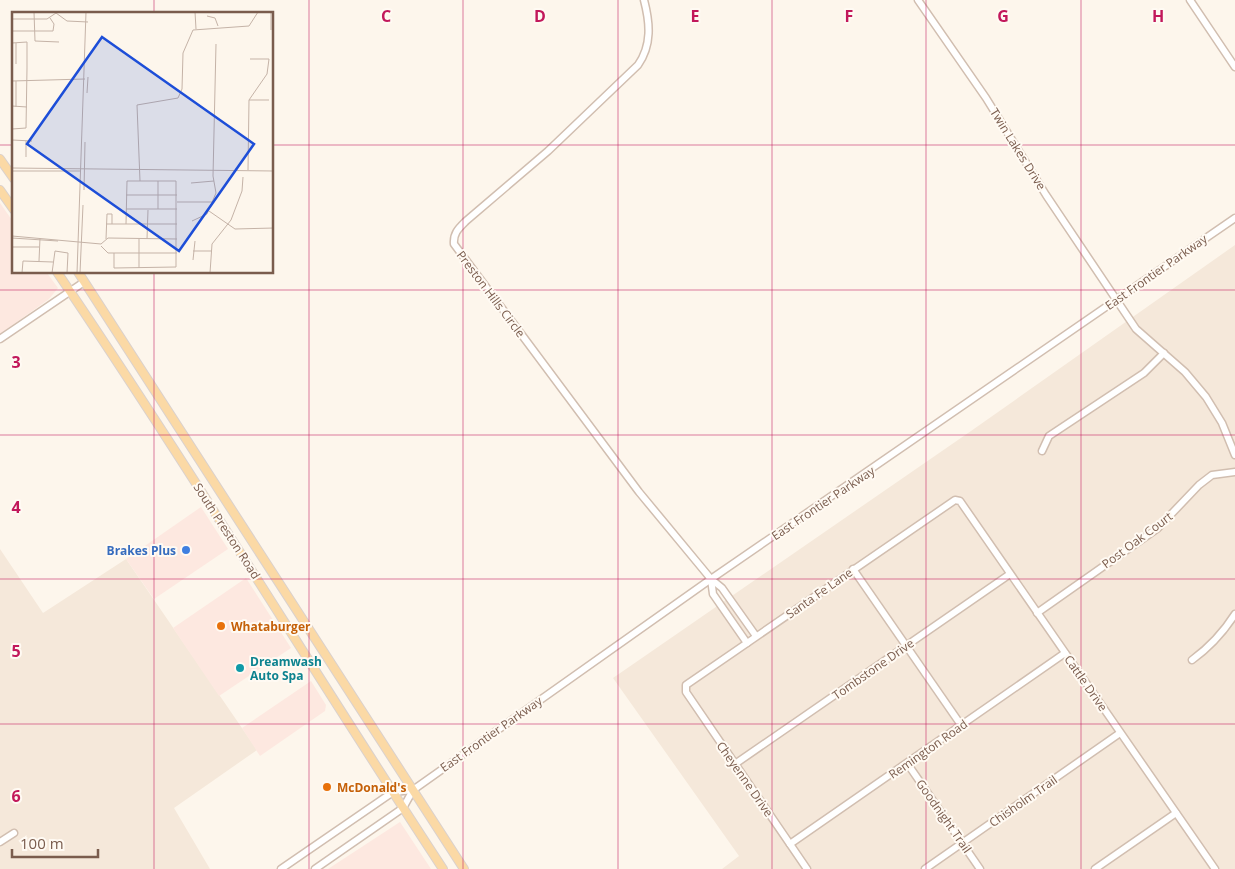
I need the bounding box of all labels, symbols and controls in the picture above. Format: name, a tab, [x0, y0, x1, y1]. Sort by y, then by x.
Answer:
text: C	[381, 5, 391, 27]
text: D	[534, 5, 546, 27]
text: E	[691, 5, 700, 27]
text: F	[845, 5, 853, 27]
text: G	[997, 5, 1009, 27]
text: H	[1152, 5, 1164, 27]
inset map	[12, 12, 274, 274]
street label: Twin Lakes Drive	[986, 105, 1050, 193]
street label: East Frontier Parkway	[1101, 230, 1211, 314]
street label: Preston Hills Circle	[453, 247, 529, 341]
text: 3	[11, 351, 21, 373]
street label: East Frontier Parkway	[768, 461, 879, 544]
street label: South Preston Road	[190, 480, 264, 582]
text: 4	[11, 496, 21, 518]
street label: Post Oak Court	[1098, 508, 1176, 572]
place label: Brakes Plus	[107, 542, 176, 559]
marker: Brakes Plus	[180, 544, 192, 556]
street label: Santa Fe Lane	[782, 564, 856, 622]
place label: Whataburger	[231, 618, 311, 635]
marker: Whataburger	[215, 620, 227, 632]
street label: Tombstone Drive	[829, 634, 917, 704]
text: 5	[11, 640, 21, 662]
street label: Cattle Drive	[1060, 651, 1112, 715]
place label: Dreamwash Auto Spa	[250, 653, 322, 684]
marker: Dreamwash Auto Spa	[234, 662, 246, 674]
street label: East Frontier Parkway	[436, 692, 546, 776]
street label: Remington Road	[885, 715, 971, 783]
street label: Cheyenne Drive	[713, 738, 777, 820]
street label: Chisholm Trail	[985, 771, 1061, 831]
street label: Goodnight Trail	[912, 776, 976, 856]
place label: McDonald's	[337, 779, 406, 796]
marker: McDonald's	[321, 781, 333, 793]
text: 6	[11, 785, 21, 807]
scale bar	[12, 826, 99, 858]
text: 100 m	[20, 833, 64, 853]

